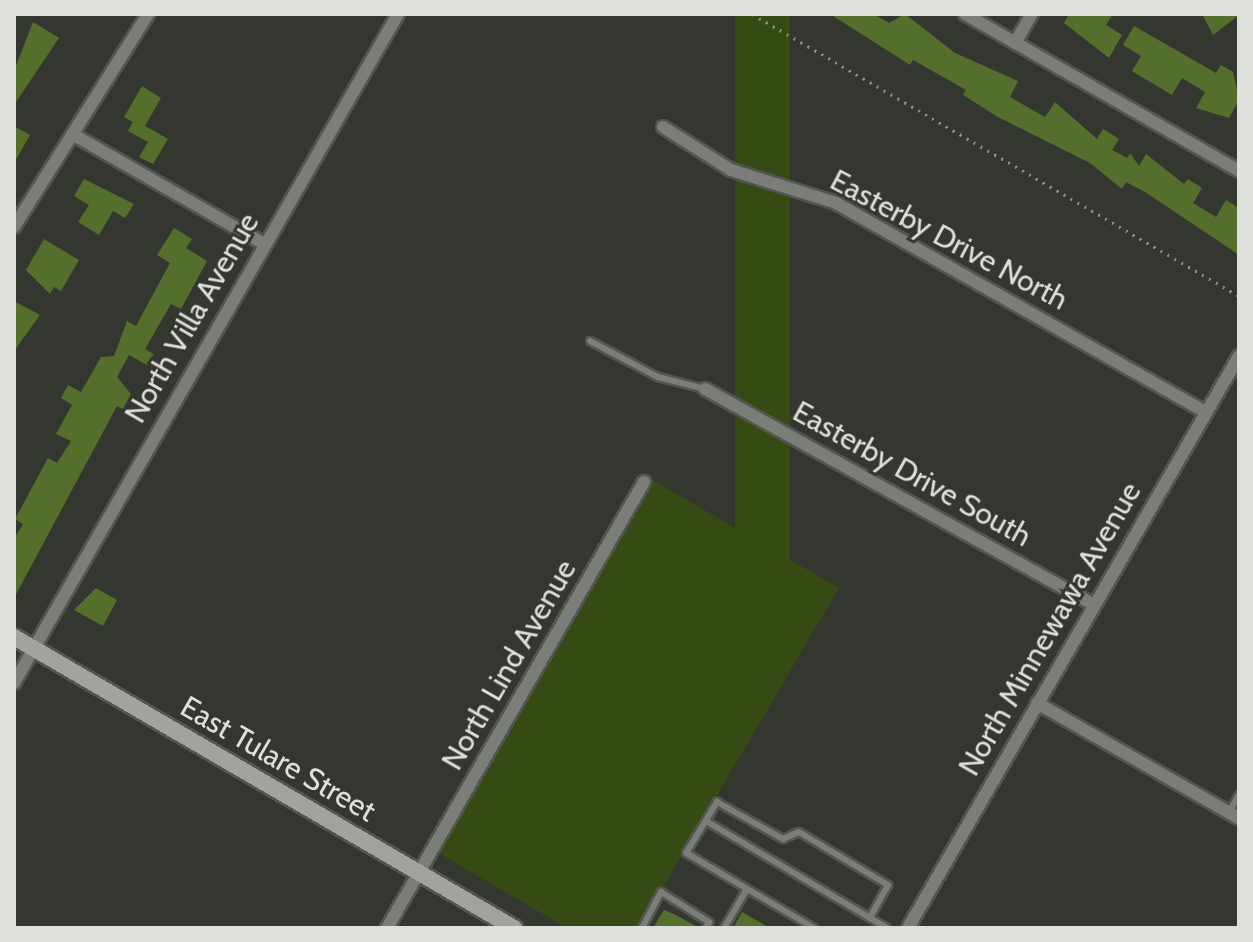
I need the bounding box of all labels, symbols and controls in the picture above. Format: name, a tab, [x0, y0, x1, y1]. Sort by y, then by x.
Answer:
street label: Easterby Drive North	[824, 162, 1074, 318]
street label: North Villa Avenue	[117, 207, 267, 429]
street label: Easterby Drive South	[787, 394, 1037, 554]
street label: North Minnewawa Avenue	[951, 476, 1149, 782]
street label: North Lind Avenue	[434, 554, 584, 776]
street label: East Tulare Street	[174, 689, 382, 829]

